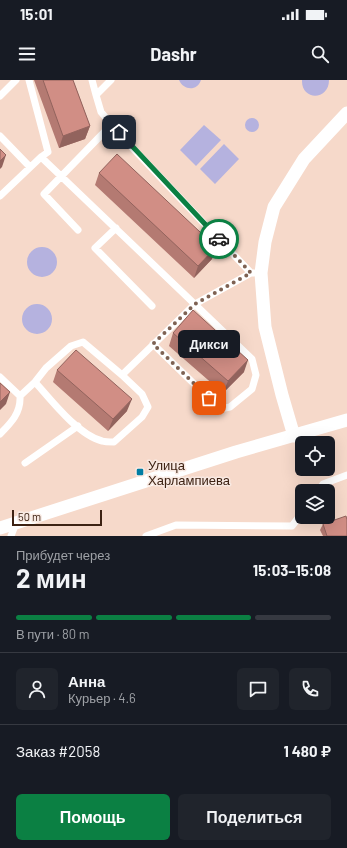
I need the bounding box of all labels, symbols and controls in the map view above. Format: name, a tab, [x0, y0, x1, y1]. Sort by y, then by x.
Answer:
text: 15:01	[20, 5, 53, 23]
icon: menu	[16, 43, 38, 65]
text: Dashr	[150, 43, 197, 65]
icon: search	[309, 43, 331, 65]
pin	[102, 115, 136, 149]
icon: home	[108, 121, 130, 143]
courier	[199, 219, 239, 259]
icon: car	[208, 228, 230, 250]
callout: Дикси	[178, 330, 240, 358]
text: Дикси	[190, 336, 228, 352]
pin	[192, 381, 226, 415]
icon: bag	[198, 387, 220, 409]
map controls	[295, 436, 335, 524]
button: locate	[295, 436, 335, 476]
place label: Улица Харлампиева	[148, 457, 231, 488]
marker: Улица Харлампиева	[135, 467, 145, 477]
button: layers	[295, 484, 335, 524]
scale bar	[12, 508, 102, 527]
text: 50 m	[18, 510, 41, 523]
text: Прибудет через	[16, 547, 110, 563]
text: 15:03–15:08	[253, 561, 331, 579]
text: 2 мин	[16, 562, 87, 593]
text: В пути · 80 m	[16, 626, 89, 642]
button: person	[16, 668, 58, 710]
button: chat	[237, 668, 279, 710]
button: phone	[289, 668, 331, 710]
text: Анна	[68, 672, 105, 690]
text: Курьер · 4.6	[68, 690, 136, 706]
text: Заказ #2058	[16, 742, 100, 760]
text: 1 480 ₽	[283, 742, 331, 760]
button: Помощь	[16, 794, 170, 840]
button: Поделиться	[178, 794, 331, 840]

